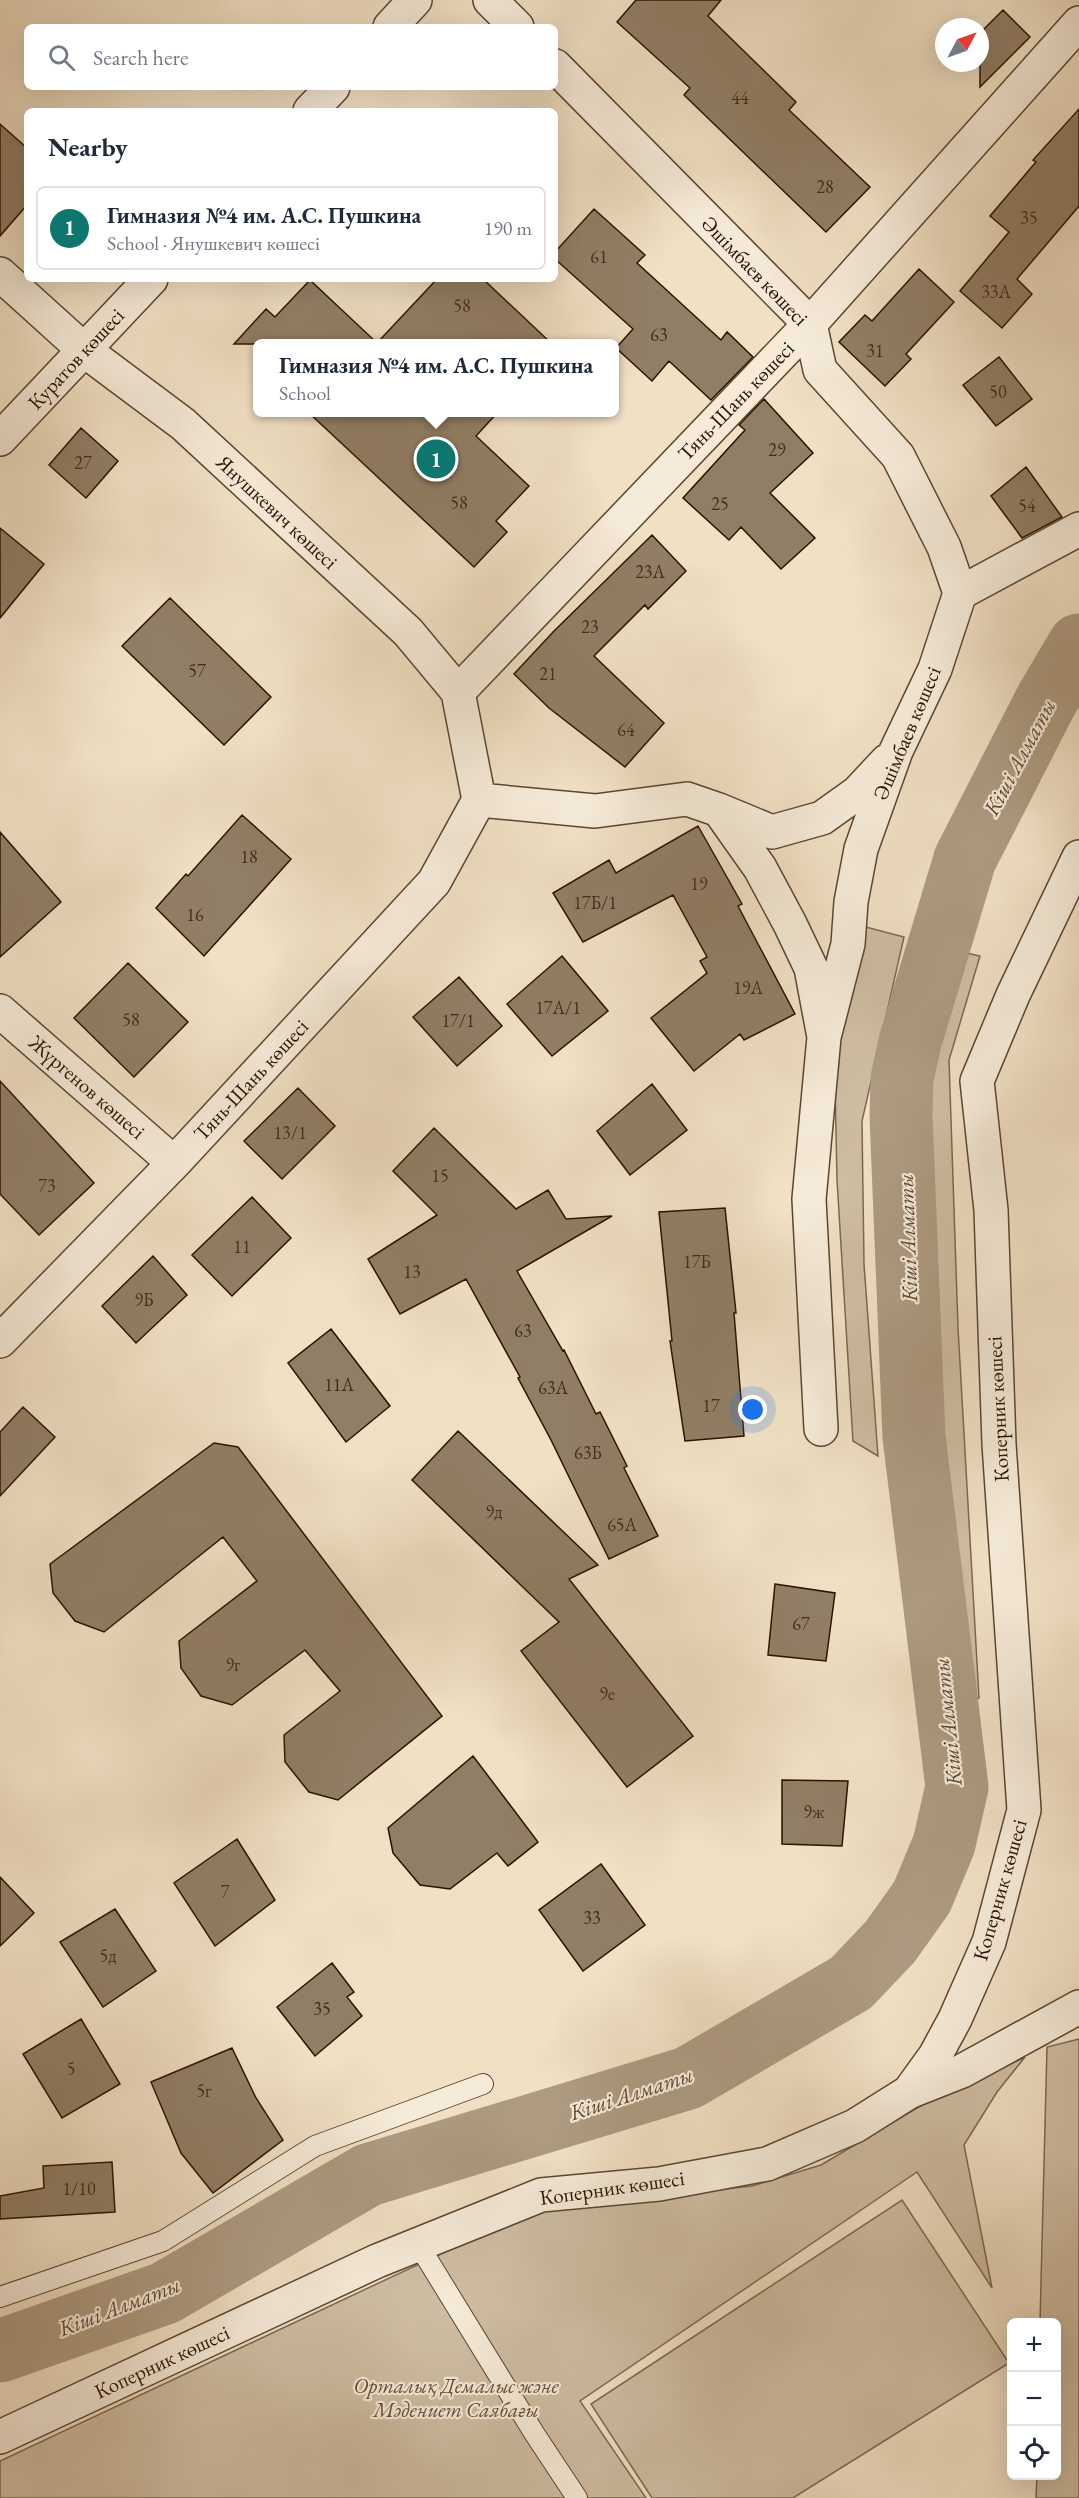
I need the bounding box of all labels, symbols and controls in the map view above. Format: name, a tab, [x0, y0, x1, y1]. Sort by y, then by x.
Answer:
north arrow	[935, 18, 989, 72]
search box	[24, 24, 558, 90]
icon: search	[45, 41, 78, 74]
text: Search here	[93, 43, 188, 72]
house number: 44	[731, 86, 749, 109]
text: Nearby	[48, 130, 128, 164]
house number: 28	[816, 175, 834, 198]
text: Гимназия №4 им. А.С. Пушкина	[107, 201, 421, 230]
house number: 35	[1020, 206, 1038, 229]
street label: Әшімбаев көшесі	[696, 210, 814, 331]
text: 1	[64, 215, 75, 241]
text: 190 m	[484, 215, 532, 241]
text: School · Янушкевич көшесі	[107, 230, 320, 256]
house number: 61	[590, 245, 608, 268]
house number: 33А	[981, 280, 1011, 303]
house number: 58	[453, 294, 471, 317]
street label: Куратов көшесі	[22, 302, 130, 415]
house number: 63	[650, 323, 668, 346]
street label: Тянь-Шань көшесі	[672, 335, 800, 466]
popup	[253, 339, 619, 417]
house number: 31	[866, 339, 884, 362]
text: Гимназия №4 им. А.С. Пушкина	[279, 351, 593, 380]
text: School	[279, 380, 331, 406]
house number: 50	[989, 380, 1007, 403]
pin: 1	[416, 436, 456, 482]
house number: 29	[768, 438, 786, 461]
street label: Янушкевич көшесі	[210, 448, 344, 575]
house number: 27	[74, 451, 92, 474]
house number: 58	[450, 491, 468, 514]
house number: 25	[711, 492, 729, 515]
house number: 54	[1018, 494, 1036, 517]
house number: 23А	[635, 560, 665, 583]
house number: 23	[581, 615, 599, 638]
house number: 57	[188, 659, 206, 682]
house number: 21	[539, 662, 557, 685]
street label: Әшімбаев көшесі	[866, 662, 947, 804]
water label: Кіші Алматы	[976, 694, 1062, 821]
house number: 64	[617, 718, 635, 741]
house number: 18	[240, 845, 258, 868]
house number: 19	[690, 872, 708, 895]
house number: 17Б/1	[573, 891, 617, 914]
house number: 16	[186, 903, 204, 926]
house number: 19А	[733, 976, 763, 999]
house number: 17А/1	[535, 996, 581, 1019]
house number: 58	[122, 1008, 140, 1031]
house number: 17/1	[441, 1009, 475, 1032]
street label: Тянь-Шань көшесі	[187, 1013, 314, 1146]
street label: Жүргенов көшесі	[23, 1028, 151, 1145]
house number: 13/1	[273, 1121, 307, 1144]
house number: 15	[431, 1164, 449, 1187]
water label: Кіші Алматы	[891, 1173, 924, 1304]
house number: 73	[38, 1174, 56, 1197]
house number: 11	[233, 1235, 251, 1258]
house number: 17Б	[683, 1250, 711, 1273]
house number: 13	[403, 1260, 421, 1283]
house number: 9Б	[134, 1288, 154, 1311]
house number: 63	[514, 1319, 532, 1342]
street label: Коперник көшесі	[980, 1335, 1015, 1483]
house number: 11А	[324, 1373, 354, 1396]
house number: 63А	[538, 1376, 568, 1399]
house number: 17	[702, 1394, 720, 1417]
your location	[738, 1395, 767, 1424]
house number: 63Б	[574, 1441, 602, 1464]
house number: 9д	[486, 1500, 502, 1523]
house number: 65А	[607, 1513, 637, 1536]
house number: 67	[792, 1612, 810, 1635]
house number: 9г	[225, 1653, 241, 1676]
water label: Кіші Алматы	[926, 1657, 969, 1788]
house number: 9е	[599, 1682, 615, 1705]
house number: 9ж	[803, 1800, 825, 1823]
street label: Коперник көшесі	[966, 1816, 1033, 1964]
house number: 7	[221, 1880, 230, 1903]
house number: 33	[583, 1906, 601, 1929]
house number: 5д	[100, 1944, 116, 1967]
house number: 35	[313, 1997, 331, 2020]
house number: 5	[67, 2057, 75, 2080]
water label: Кіші Алматы	[565, 2060, 697, 2127]
house number: 5г	[196, 2079, 212, 2102]
street label: Коперник көшесі	[538, 2164, 686, 2211]
house number: 1/10	[62, 2177, 96, 2200]
water label: Кіші Алматы	[53, 2270, 184, 2343]
street label: Коперник көшесі	[90, 2318, 234, 2405]
map controls	[1007, 2318, 1061, 2480]
button: +	[1007, 2318, 1061, 2372]
park label: Орталық Демалыс және Мәдениет Саябағы	[353, 2372, 559, 2423]
button: −	[1007, 2372, 1061, 2426]
button: locate	[1007, 2426, 1061, 2480]

